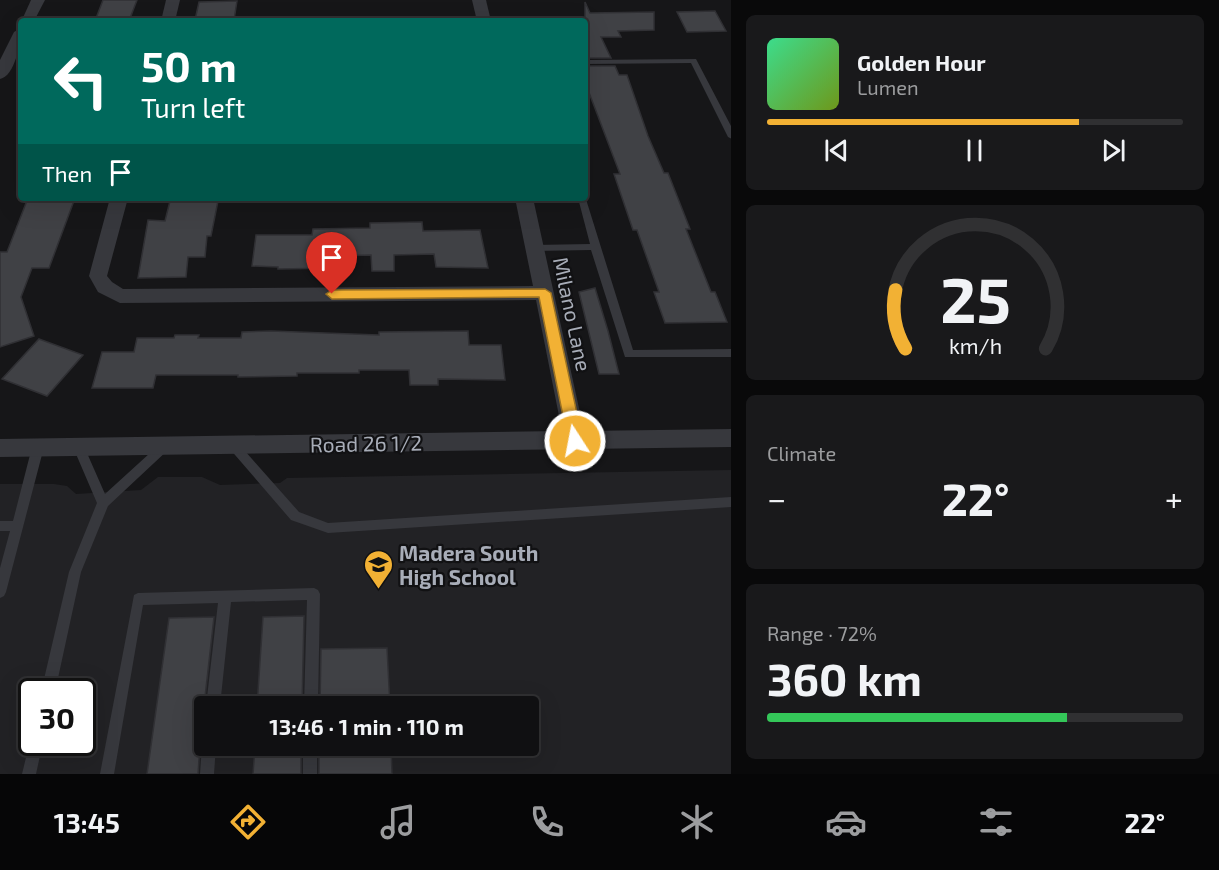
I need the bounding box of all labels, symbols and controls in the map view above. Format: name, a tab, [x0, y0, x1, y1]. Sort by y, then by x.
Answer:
text: 50 m	[141, 40, 237, 90]
icon: left	[42, 42, 120, 120]
text: Golden Hour	[857, 49, 986, 75]
text: Lumen	[857, 75, 919, 99]
text: Turn left	[141, 91, 245, 123]
icon: previous	[820, 134, 853, 167]
icon: pause	[958, 134, 991, 167]
icon: next	[1097, 134, 1130, 167]
icon: arrive	[104, 156, 137, 189]
text: Then	[42, 160, 92, 186]
pin	[306, 232, 357, 294]
icon: arrive	[315, 241, 348, 274]
street label: Milano Lane	[549, 255, 597, 373]
text: 25	[940, 261, 1010, 336]
text: km/h	[948, 334, 1002, 359]
position arrow	[543, 409, 607, 473]
street label: Road 26 1/2	[310, 430, 422, 456]
text: Climate	[767, 441, 836, 465]
text: 22°	[942, 471, 1009, 525]
text: −	[767, 478, 786, 518]
text: +	[1165, 478, 1183, 518]
place label: Madera South High School	[399, 540, 538, 589]
school or university icon: Madera South High School	[362, 548, 394, 590]
text: Range · 72%	[767, 621, 877, 645]
text: 360 km	[767, 651, 922, 705]
speed limit sign: 30	[18, 678, 96, 756]
text: 13:46 · 1 min · 110 m	[269, 713, 464, 739]
icon: directions	[227, 801, 269, 843]
icon: music	[377, 801, 419, 843]
icon: phone	[526, 801, 568, 843]
icon: climate	[676, 801, 718, 843]
icon: car	[825, 801, 867, 843]
icon: filters	[975, 801, 1017, 843]
text: 13:45	[54, 806, 120, 838]
text: 22°	[1125, 806, 1165, 838]

